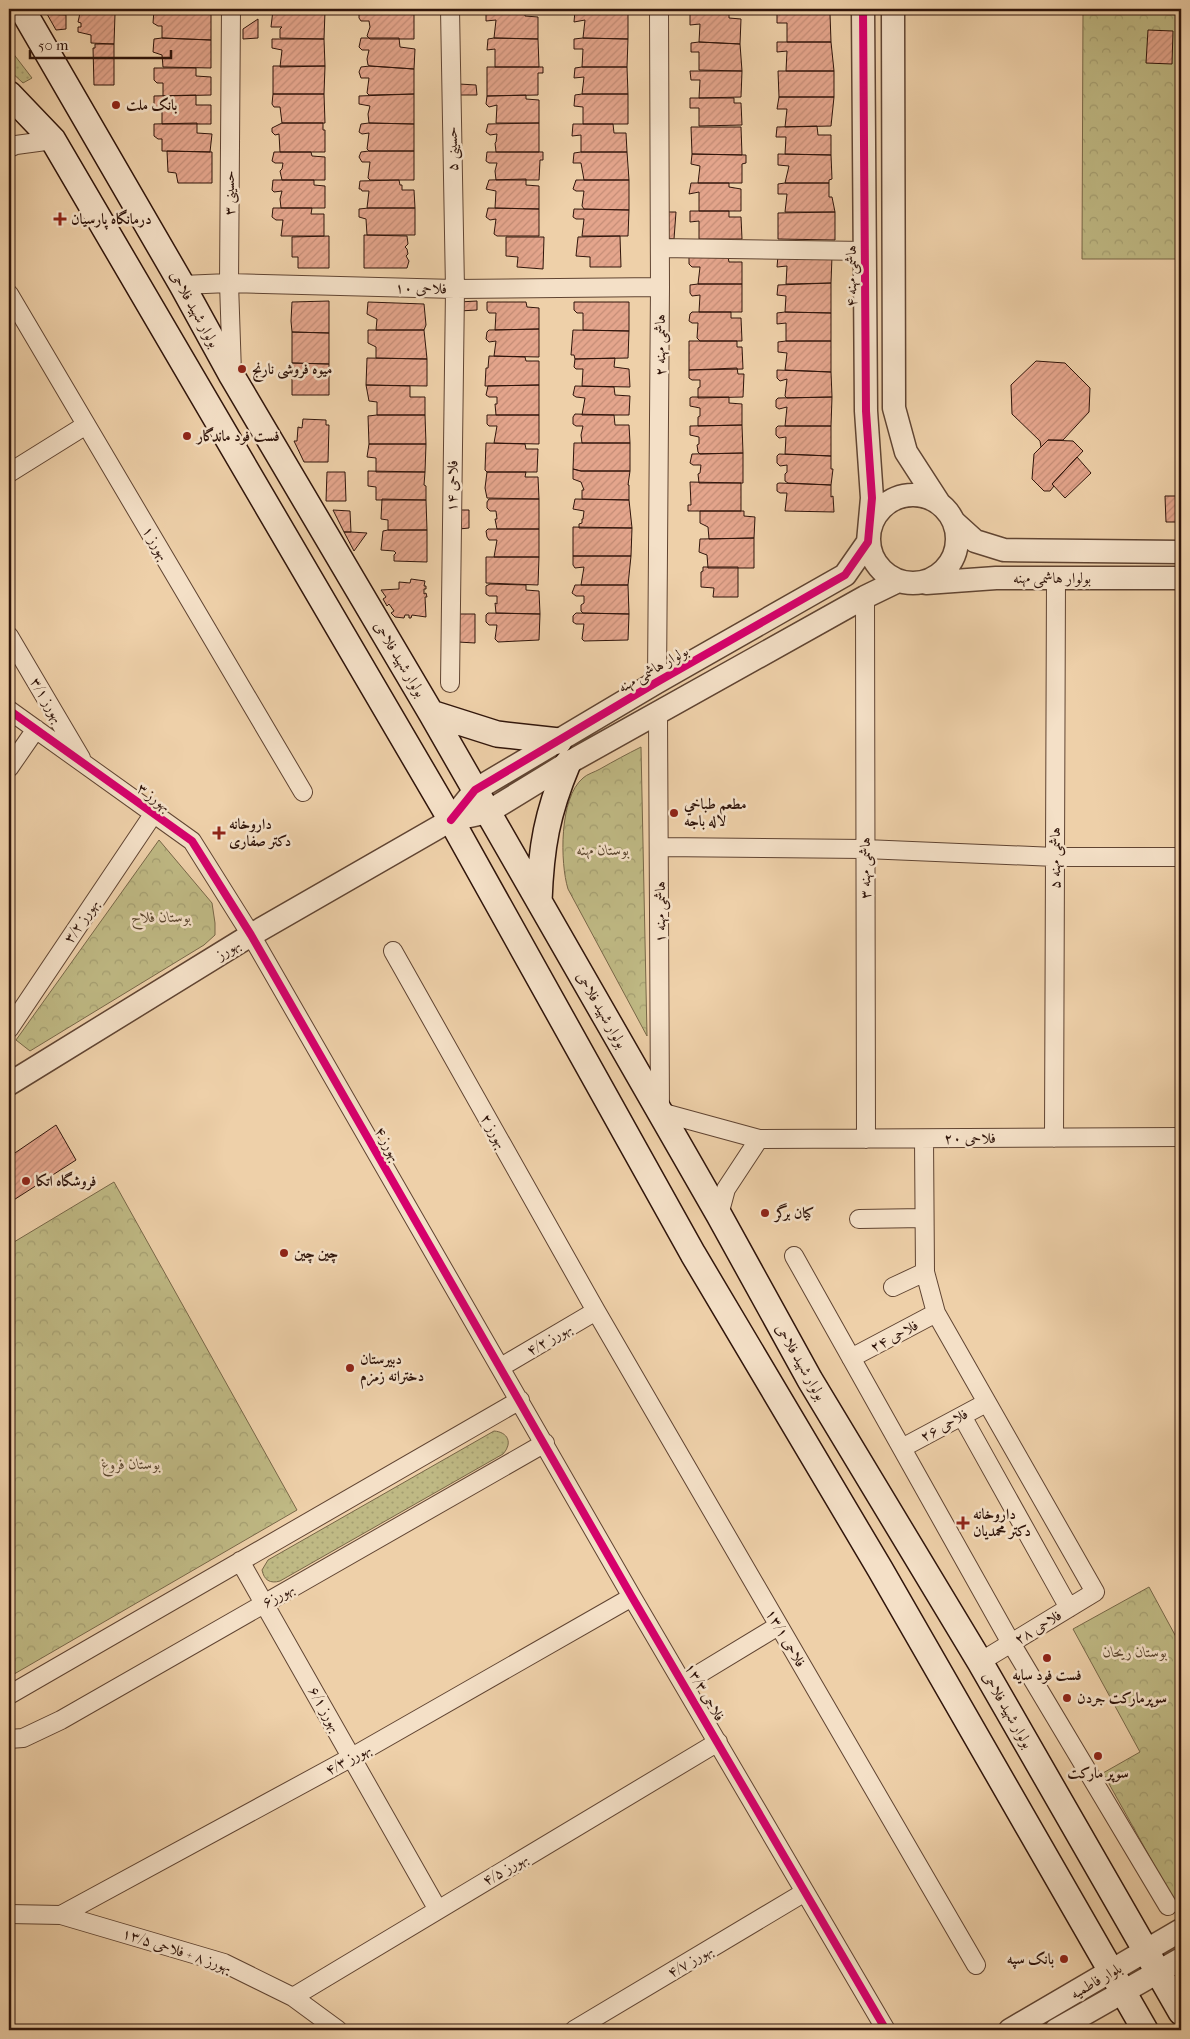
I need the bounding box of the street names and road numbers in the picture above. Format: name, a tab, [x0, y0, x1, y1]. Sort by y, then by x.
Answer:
street label: حسینی ۵	[443, 126, 463, 172]
street label: حسینی ۳	[220, 171, 240, 215]
street label: هاشمی مهنه ۴	[842, 245, 862, 307]
street label: بولوار شهید فلاحی	[166, 267, 224, 351]
street label: فلاحی ۱۰	[395, 279, 447, 297]
street label: هاشمی مهنه ۲	[651, 314, 671, 376]
street label: فلاحی ۱۴	[443, 460, 461, 512]
street label: بهورز ۱	[138, 522, 173, 564]
street label: بولوار هاشمی مهنه	[1013, 569, 1091, 589]
street label: بولوار شهید فلاحی	[369, 618, 430, 701]
street label: بولوار هاشمی مهنه	[615, 642, 692, 698]
street label: بهورز ۳/۱	[26, 674, 67, 726]
street label: بهورز ۳	[133, 779, 174, 816]
street label: هاشمی مهنه ۵	[1046, 827, 1066, 889]
street label: هاشمی مهنه ۳	[856, 837, 876, 899]
street label: هاشمی مهنه ۱	[651, 881, 671, 943]
street label: بهورز ۳/۲	[60, 895, 103, 947]
street label: بهورز	[211, 935, 244, 965]
street label: بولوار شهید فلاحی	[572, 968, 631, 1052]
street label: بهورز ۲	[476, 1110, 511, 1152]
street label: بهورز ۴	[370, 1123, 405, 1165]
street label: فلاحی ۲۰	[944, 1129, 996, 1147]
street label: فلاحی ۲۴	[867, 1316, 921, 1356]
street label: بهورز ۴/۲	[523, 1319, 575, 1360]
street label: بولوار شهید فلاحی	[771, 1320, 830, 1404]
street label: فلاحی ۲۶	[917, 1405, 971, 1445]
street label: بهورز۶	[259, 1579, 298, 1612]
street label: فلاحی ۱۳/۱	[762, 1606, 810, 1670]
street label: فلاحی ۲۸	[1011, 1606, 1065, 1648]
street label: فلاحی ۱۳/۳	[681, 1660, 729, 1724]
street label: بولوار شهید فلاحی	[978, 1668, 1037, 1752]
street label: بهورز ۶/۱	[304, 1683, 345, 1735]
street label: بهورز ۴/۳	[322, 1739, 375, 1780]
street label: بهورز ۴/۵	[479, 1849, 531, 1890]
street label: بهورز ۸ + فلاحی ۱۳/۵	[120, 1924, 234, 1977]
street label: بهورز ۴/۷	[664, 1941, 716, 1982]
street label: بلوار فاطمیه	[1067, 1959, 1125, 2003]

